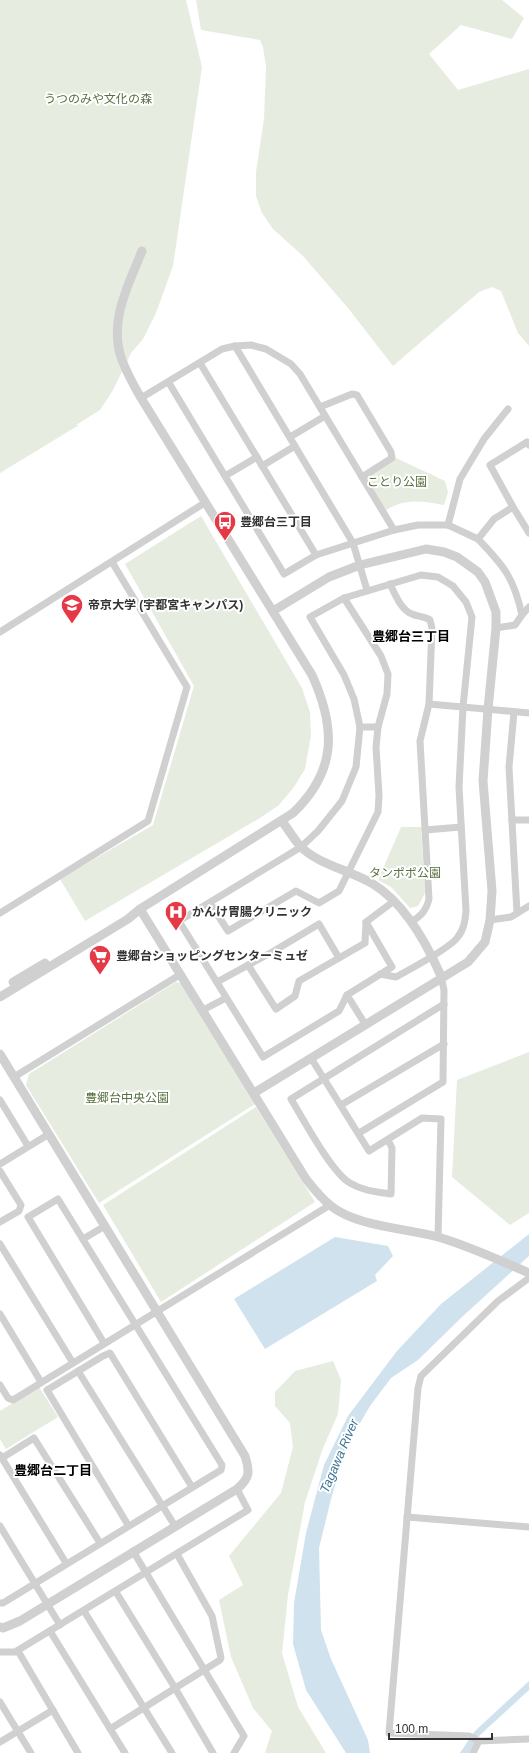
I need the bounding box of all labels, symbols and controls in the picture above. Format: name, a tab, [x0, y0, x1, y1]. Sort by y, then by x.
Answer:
park label: うつのみや文化の森	[44, 92, 152, 106]
park label: ことり公園	[367, 475, 427, 489]
bus stop icon: 豊郷台三丁目	[212, 509, 238, 542]
place label: 豊郷台三丁目	[240, 515, 312, 529]
school or university icon: 帝京大学 (宇都宮キャンパス)	[59, 592, 85, 625]
place label: 帝京大学 (宇都宮キャンパス)	[88, 598, 243, 612]
district label: 豊郷台三丁目	[372, 629, 450, 644]
park label: タンポポ公園	[369, 866, 441, 880]
hospital icon: かんけ胃腸クリニック	[163, 899, 189, 932]
place label: かんけ胃腸クリニック	[192, 905, 312, 919]
supermarket icon: 豊郷台ショッピングセンターミュゼ	[87, 943, 113, 976]
place label: 豊郷台ショッピングセンターミュゼ	[116, 949, 308, 963]
park label: 豊郷台中央公園	[85, 1091, 169, 1105]
water label: Tagawa River	[317, 1416, 362, 1495]
district label: 豊郷台二丁目	[14, 1463, 92, 1478]
scale bar	[389, 1715, 492, 1741]
text: 100 m	[395, 1722, 428, 1736]

